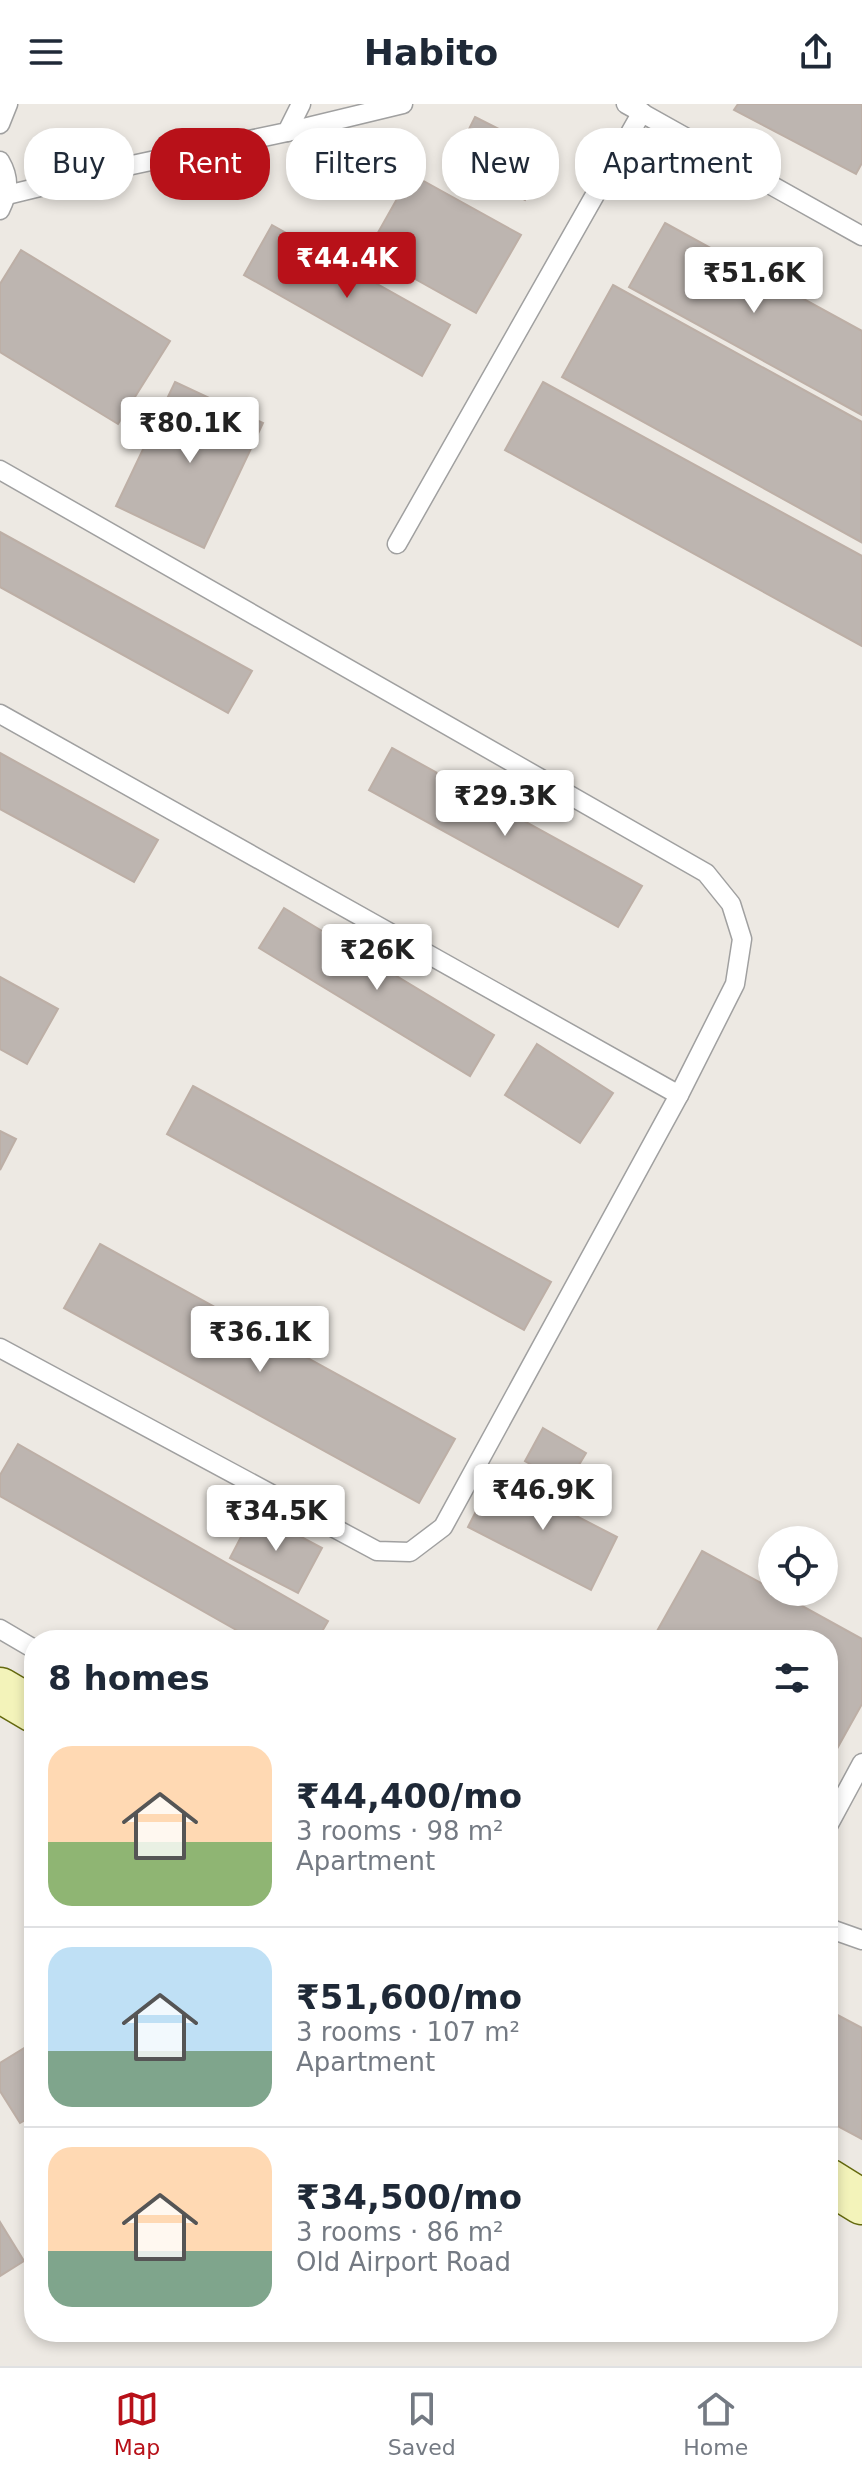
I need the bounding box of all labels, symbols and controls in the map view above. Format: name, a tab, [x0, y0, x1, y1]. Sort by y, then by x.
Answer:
icon: menu	[24, 30, 68, 74]
icon: share	[794, 30, 838, 74]
text: Habito	[364, 32, 498, 73]
chip: Buy	[24, 128, 134, 200]
chip: Rent	[150, 128, 270, 200]
chip: Filters	[286, 128, 426, 200]
chip: New	[442, 128, 559, 200]
chip: Apartment	[575, 128, 781, 200]
pin: ₹44.4K	[282, 232, 412, 300]
text: ₹44.4K	[296, 243, 398, 273]
pin: ₹51.6K	[689, 247, 819, 315]
text: ₹51.6K	[703, 258, 805, 288]
pin: ₹80.1K	[125, 397, 255, 465]
text: ₹80.1K	[139, 408, 241, 438]
pin: ₹29.3K	[440, 770, 570, 838]
text: ₹29.3K	[454, 781, 556, 811]
pin: ₹26K	[330, 924, 424, 992]
text: ₹26K	[340, 935, 414, 965]
pin: ₹36.1K	[195, 1306, 325, 1374]
text: ₹36.1K	[209, 1317, 311, 1347]
pin: ₹46.9K	[478, 1464, 608, 1532]
text: ₹46.9K	[492, 1475, 594, 1505]
pin: ₹34.5K	[211, 1485, 341, 1553]
text: ₹34.5K	[225, 1496, 327, 1526]
map controls	[758, 1526, 838, 1606]
button: locate	[758, 1526, 838, 1606]
icon: filters	[770, 1656, 814, 1700]
text: 8 homes	[48, 1658, 210, 1698]
text: ₹44,400/mo	[296, 1776, 522, 1816]
icon: home	[112, 1778, 208, 1874]
text: 3 rooms · 98 m²	[296, 1816, 504, 1846]
text: Apartment	[296, 1846, 435, 1876]
text: ₹51,600/mo	[296, 1977, 522, 2017]
icon: home	[112, 1979, 208, 2075]
text: 3 rooms · 107 m²	[296, 2017, 520, 2047]
text: Apartment	[296, 2047, 435, 2077]
text: ₹34,500/mo	[296, 2177, 522, 2217]
icon: home	[112, 2179, 208, 2275]
text: 3 rooms · 86 m²	[296, 2217, 504, 2247]
text: Old Airport Road	[296, 2247, 511, 2277]
tab: Map	[114, 2387, 160, 2460]
tab: Saved	[388, 2387, 456, 2460]
tab: Home	[683, 2387, 748, 2460]

